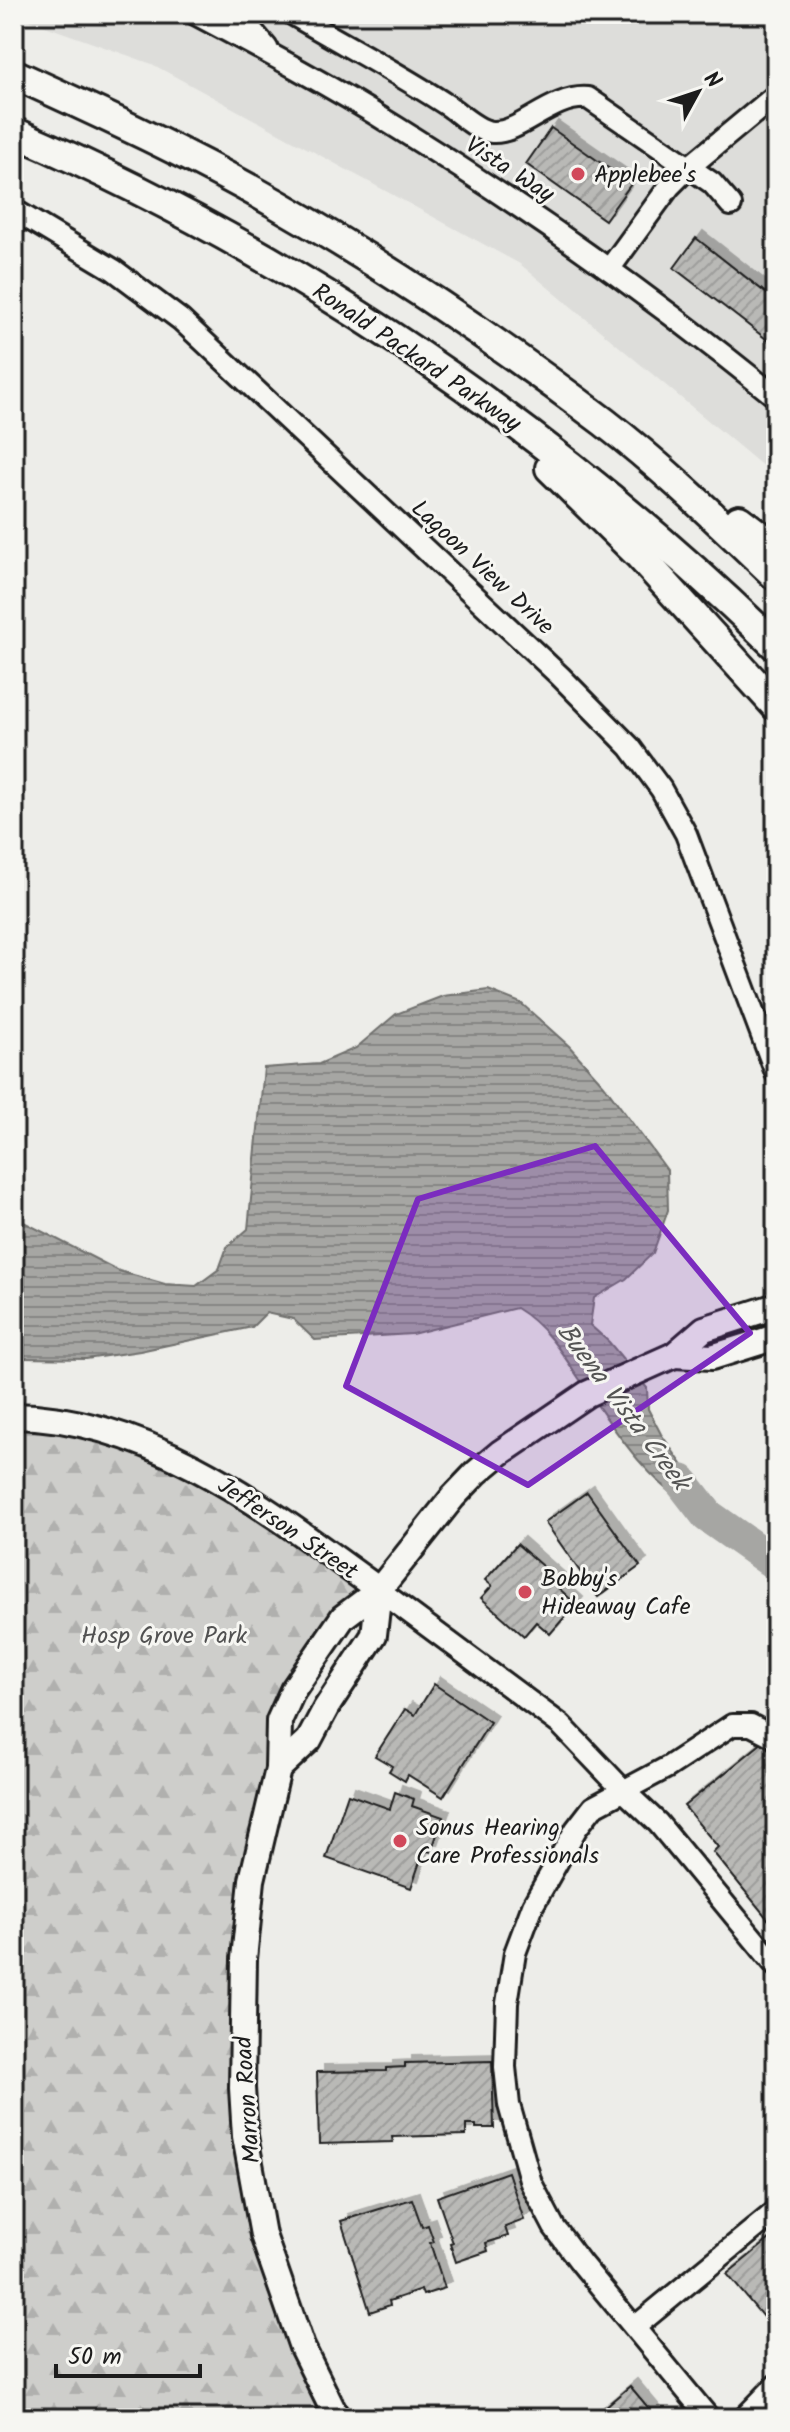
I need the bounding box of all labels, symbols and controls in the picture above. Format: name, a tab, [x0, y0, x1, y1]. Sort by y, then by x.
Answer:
north arrow	[658, 52, 738, 132]
text: N	[694, 64, 729, 97]
street label: Vista Way	[457, 127, 562, 214]
place label: Applebee's	[594, 156, 696, 195]
marker: Applebee's	[569, 165, 587, 183]
street label: Ronald Packard Parkway	[303, 273, 529, 443]
street label: Lagoon View Drive	[401, 491, 563, 646]
water label: Buena Vista Creek	[545, 1314, 702, 1503]
street label: Jefferson Street	[209, 1467, 366, 1591]
place label: Bobby's Hideaway Cafe	[541, 1560, 691, 1627]
marker: Bobby's Hideaway Cafe	[516, 1583, 534, 1601]
park label: Hosp Grove Park	[81, 1617, 248, 1656]
place label: Sonus Hearing Care Professionals	[416, 1809, 599, 1876]
marker: Sonus Hearing Care Professionals	[391, 1832, 409, 1850]
street label: Marron Road	[225, 2034, 272, 2165]
scale bar	[56, 2328, 200, 2378]
text: 50 m	[68, 2338, 122, 2377]

